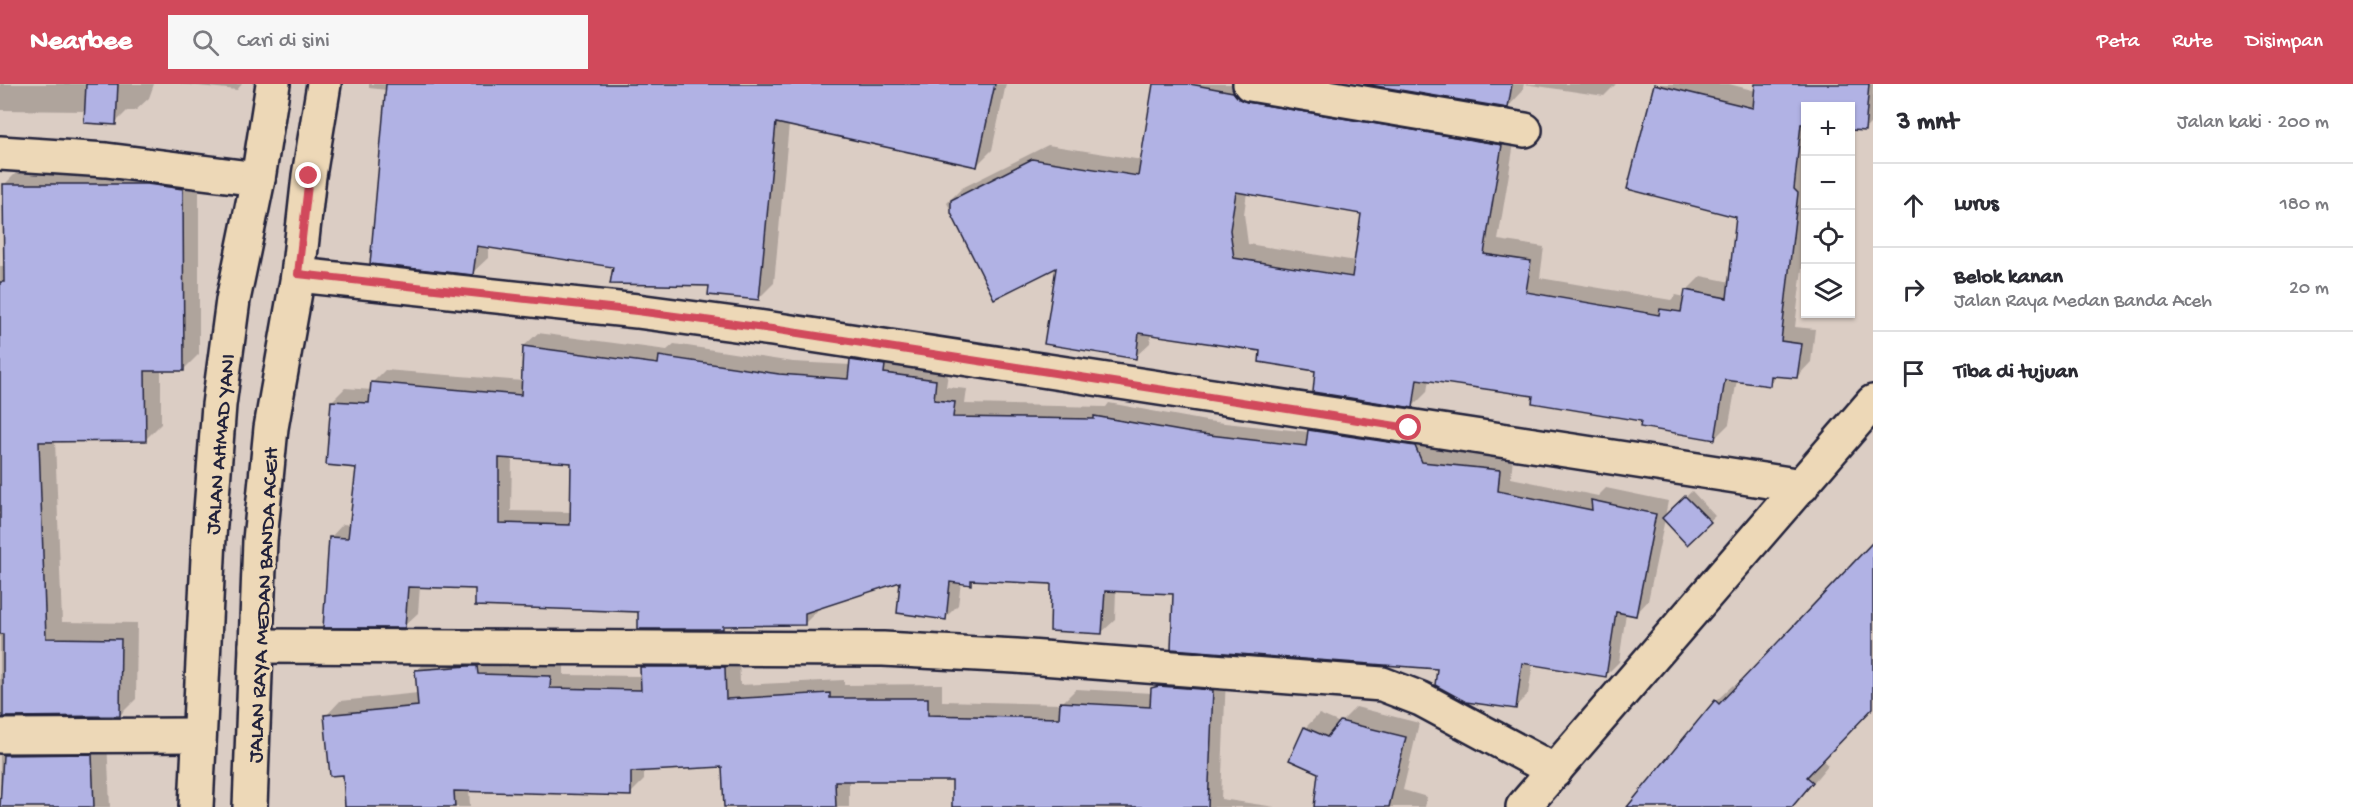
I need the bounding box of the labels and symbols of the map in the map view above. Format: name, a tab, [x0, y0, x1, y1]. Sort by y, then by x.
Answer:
route end	[295, 162, 321, 188]
street label: JALAN AHMAD YANI	[201, 353, 243, 536]
route start	[1395, 414, 1421, 440]
street label: JALAN RAYA MEDAN BANDA ACEH	[244, 446, 286, 764]

